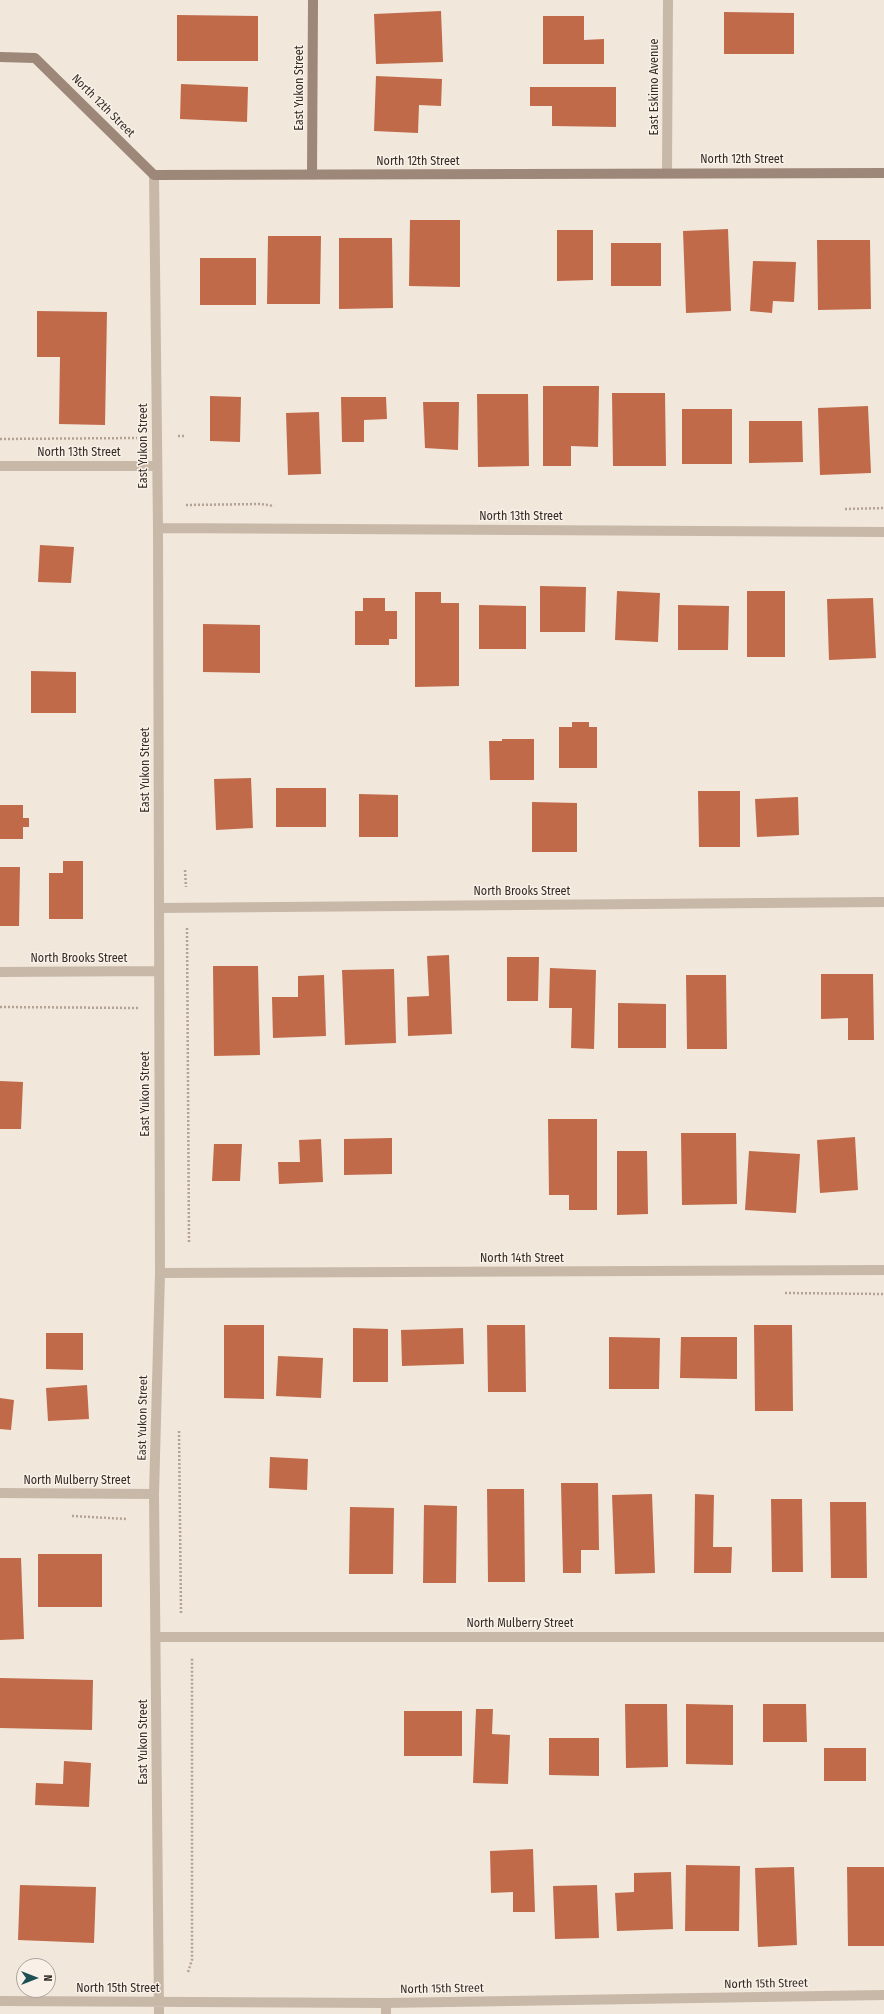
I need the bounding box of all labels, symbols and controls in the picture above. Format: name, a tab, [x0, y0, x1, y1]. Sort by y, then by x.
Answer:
street label: East Eskimo Avenue	[648, 39, 662, 135]
street label: East Yukon Street	[293, 45, 307, 131]
street label: North 12th Street	[68, 71, 138, 141]
street label: North 12th Street	[700, 153, 784, 167]
street label: North 12th Street	[376, 155, 460, 169]
street label: East Yukon Street	[137, 403, 151, 489]
street label: North 13th Street	[37, 446, 121, 460]
street label: North 13th Street	[479, 510, 563, 524]
street label: East Yukon Street	[139, 727, 153, 813]
street label: North Brooks Street	[474, 885, 570, 899]
street label: North Brooks Street	[31, 952, 127, 966]
street label: East Yukon Street	[139, 1051, 153, 1137]
street label: North 14th Street	[480, 1252, 564, 1266]
street label: East Yukon Street	[135, 1375, 151, 1461]
street label: North Mulberry Street	[23, 1474, 131, 1488]
street label: North Mulberry Street	[466, 1617, 574, 1631]
street label: East Yukon Street	[137, 1699, 151, 1785]
north arrow	[16, 1958, 56, 1998]
text: N	[41, 1975, 54, 1981]
street label: North 15th Street	[724, 1976, 808, 1992]
street label: North 15th Street	[400, 1981, 484, 1997]
street label: North 15th Street	[76, 1982, 160, 1996]

